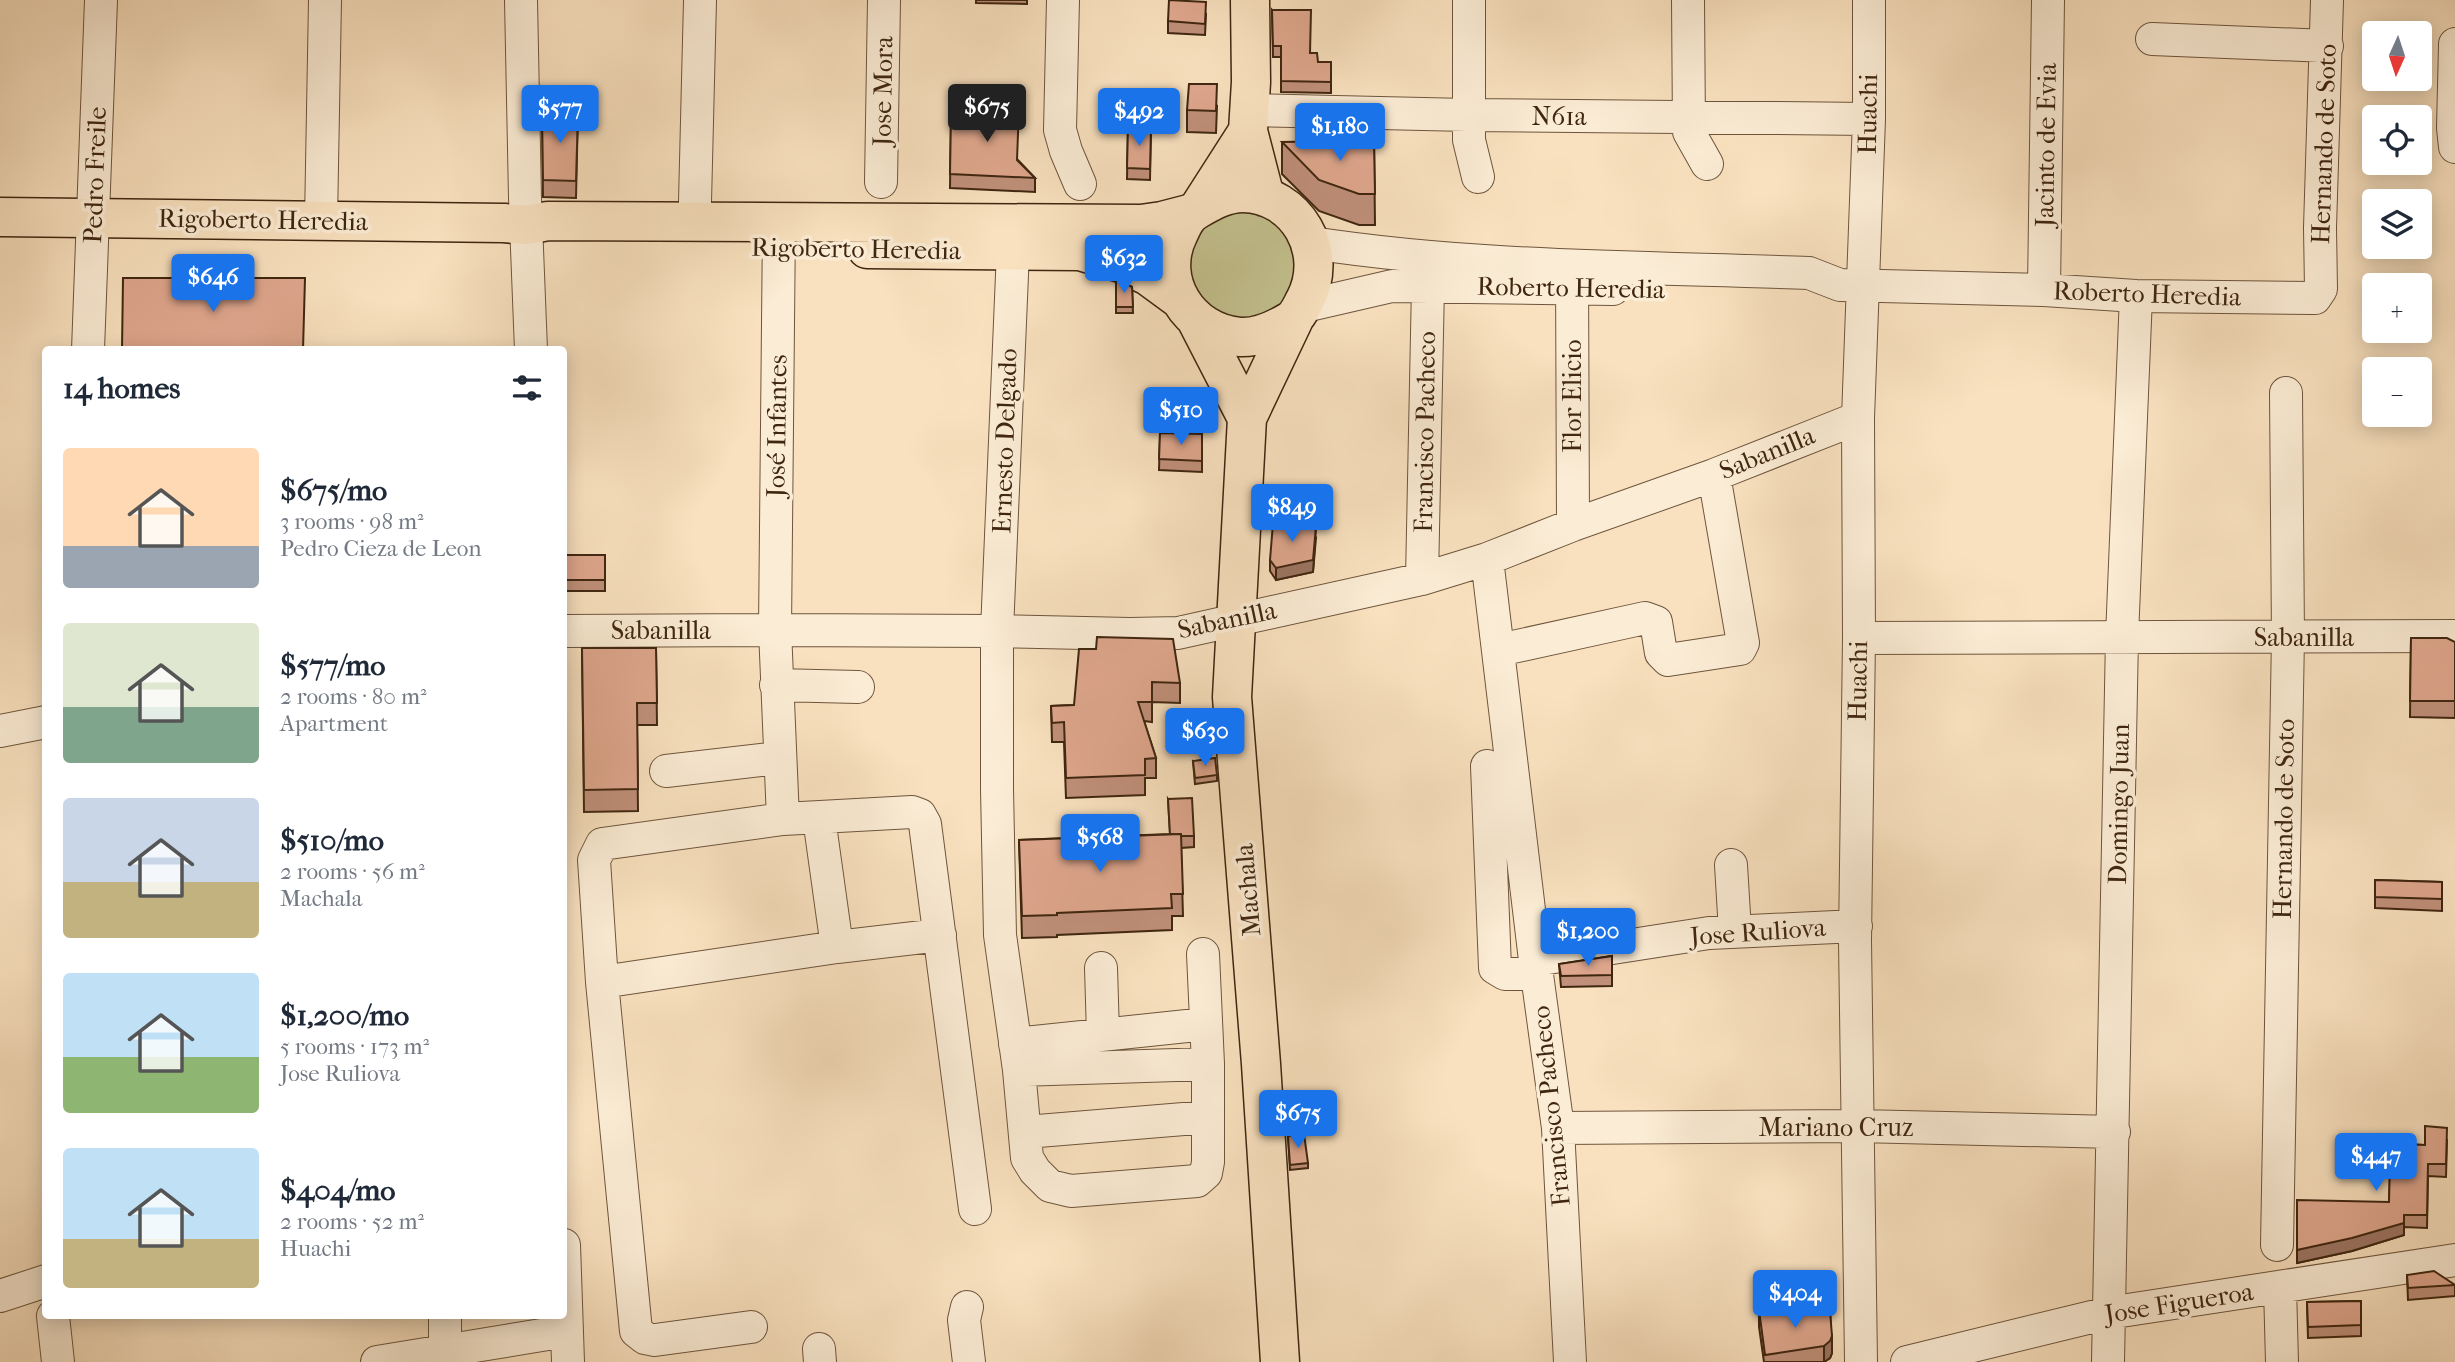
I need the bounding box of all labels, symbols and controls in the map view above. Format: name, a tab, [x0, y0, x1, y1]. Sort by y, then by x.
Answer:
north arrow	[2362, 21, 2432, 91]
map controls	[2362, 21, 2432, 427]
street label: Jose Mora	[867, 35, 899, 148]
street label: Hernando de Soto	[2305, 43, 2343, 245]
street label: Jacinto de Evia	[2029, 62, 2063, 229]
street label: Huachi	[1852, 73, 1884, 155]
pin: $675	[946, 85, 1028, 144]
pin: $577	[519, 86, 601, 145]
pin: $492	[1098, 88, 1180, 148]
text: $675	[964, 93, 1010, 120]
text: $577	[538, 94, 582, 121]
text: $492	[1114, 97, 1164, 124]
street label: N61a	[1532, 101, 1587, 132]
pin: $1,180	[1283, 104, 1397, 163]
button: locate	[2362, 105, 2432, 175]
street label: Pedro Freile	[77, 106, 113, 244]
text: $1,180	[1311, 112, 1369, 139]
button: layers	[2362, 189, 2432, 259]
street label: Rigoberto Heredia	[158, 203, 369, 237]
street label: Rigoberto Heredia	[751, 232, 962, 266]
pin: $632	[1083, 236, 1165, 295]
text: $632	[1101, 244, 1147, 271]
pin: $646	[172, 254, 254, 314]
text: $646	[187, 263, 239, 290]
street label: Roberto Heredia	[1477, 271, 1666, 305]
button: +	[2362, 273, 2432, 343]
street label: Roberto Heredia	[2052, 275, 2242, 313]
street label: Francisco Pacheco	[1408, 331, 1442, 533]
street label: Flor Elicio	[1557, 339, 1588, 453]
street label: Ernesto Delgado	[986, 348, 1024, 534]
street label: José Infantes	[760, 354, 794, 500]
button: −	[2362, 357, 2432, 427]
icon: filters	[508, 369, 546, 407]
text: 14 homes	[63, 371, 180, 406]
pin: $510	[1140, 388, 1222, 447]
text: $510	[1159, 396, 1203, 423]
street label: Sabanilla	[1715, 419, 1820, 486]
text: $675/mo	[280, 473, 387, 508]
icon: home	[119, 476, 203, 560]
pin: $849	[1251, 484, 1333, 544]
text: $849	[1267, 493, 1317, 520]
text: 3 rooms · 98 m²	[280, 508, 424, 535]
text: Pedro Cieza de Leon	[280, 535, 482, 562]
street label: Sabanilla	[1175, 594, 1280, 646]
street label: Sabanilla	[611, 615, 712, 646]
street label: Sabanilla	[2254, 622, 2355, 653]
street label: Huachi	[1842, 640, 1874, 722]
text: $577/mo	[280, 648, 385, 683]
icon: home	[119, 651, 203, 735]
text: 2 rooms · 80 m²	[280, 683, 427, 710]
pin: $630	[1164, 708, 1246, 768]
text: Apartment	[280, 710, 388, 737]
text: $630	[1181, 717, 1229, 744]
street label: Hernando de Soto	[2267, 718, 2301, 920]
street label: Domingo Juan	[2102, 723, 2136, 885]
pin: $568	[1059, 814, 1141, 874]
text: $510/mo	[280, 823, 384, 858]
text: $568	[1077, 823, 1123, 850]
icon: home	[119, 826, 203, 910]
street label: Machala	[1228, 841, 1267, 938]
text: 2 rooms · 56 m²	[280, 858, 425, 885]
text: Machala	[280, 885, 362, 912]
pin: $1,200	[1531, 908, 1645, 968]
street label: Jose Ruliova	[1687, 912, 1828, 952]
text: $1,200	[1557, 917, 1619, 944]
text: $1,200/mo	[280, 998, 409, 1033]
icon: home	[119, 1001, 203, 1085]
street label: Francisco Pacheco	[1525, 1004, 1577, 1208]
text: 5 rooms · 173 m²	[280, 1033, 429, 1060]
text: Jose Ruliova	[280, 1060, 400, 1087]
pin: $675	[1257, 1090, 1339, 1150]
text: $675	[1275, 1099, 1321, 1126]
street label: Mariano Cruz	[1758, 1112, 1914, 1143]
pin: $447	[2335, 1134, 2417, 1193]
text: $447	[2351, 1142, 2401, 1169]
text: $404/mo	[280, 1173, 396, 1208]
icon: home	[119, 1176, 203, 1260]
text: 2 rooms · 52 m²	[280, 1208, 424, 1235]
text: Huachi	[280, 1235, 351, 1262]
pin: $404	[1754, 1270, 1836, 1330]
street label: Jose Figueroa	[2101, 1276, 2256, 1330]
text: $404	[1769, 1279, 1821, 1306]

